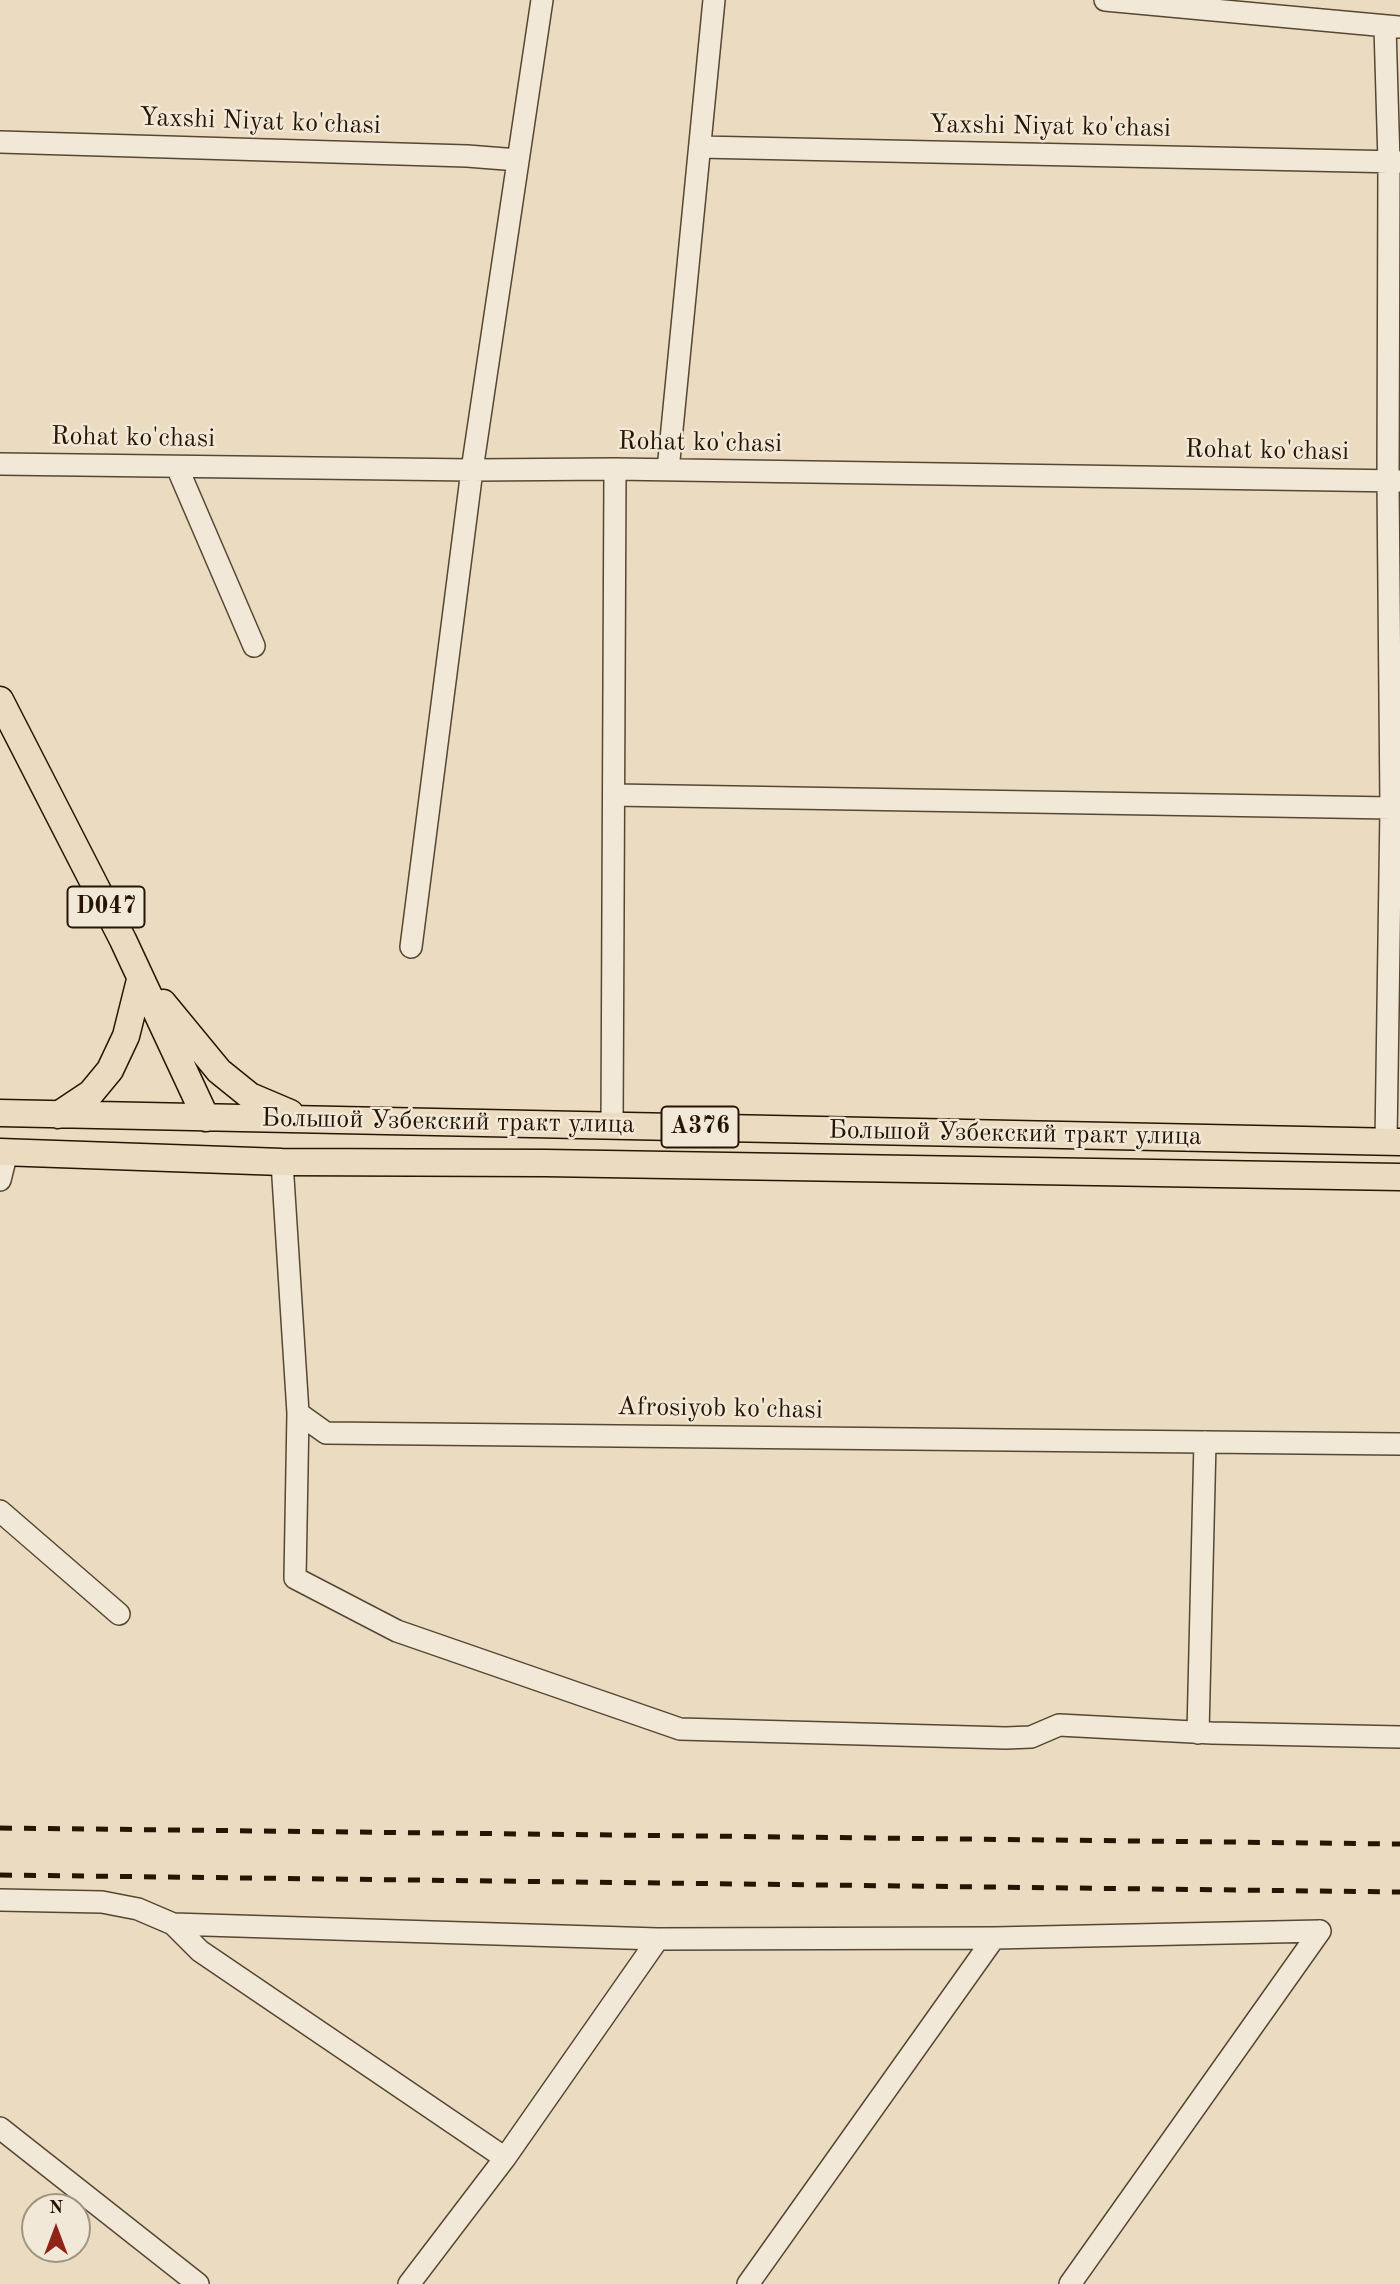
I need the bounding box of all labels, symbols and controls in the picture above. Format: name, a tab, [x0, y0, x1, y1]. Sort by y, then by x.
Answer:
street label: Yaxshi Niyat ko'chasi	[139, 102, 381, 142]
street label: Yaxshi Niyat ko'chasi	[929, 109, 1171, 145]
street label: Rohat ko'chasi	[51, 421, 215, 455]
street label: Rohat ko'chasi	[618, 426, 782, 460]
street label: Rohat ko'chasi	[1185, 434, 1349, 468]
road number: D047	[68, 887, 144, 928]
street label: Большой Узбекский тракт улица	[261, 1103, 635, 1141]
road number: A376	[662, 1106, 738, 1148]
street label: Большой Узбекский тракт улица	[828, 1115, 1202, 1153]
street label: Afrosiyob ko'chasi	[617, 1392, 823, 1426]
north arrow	[21, 2193, 91, 2263]
text: N	[49, 2199, 63, 2218]

